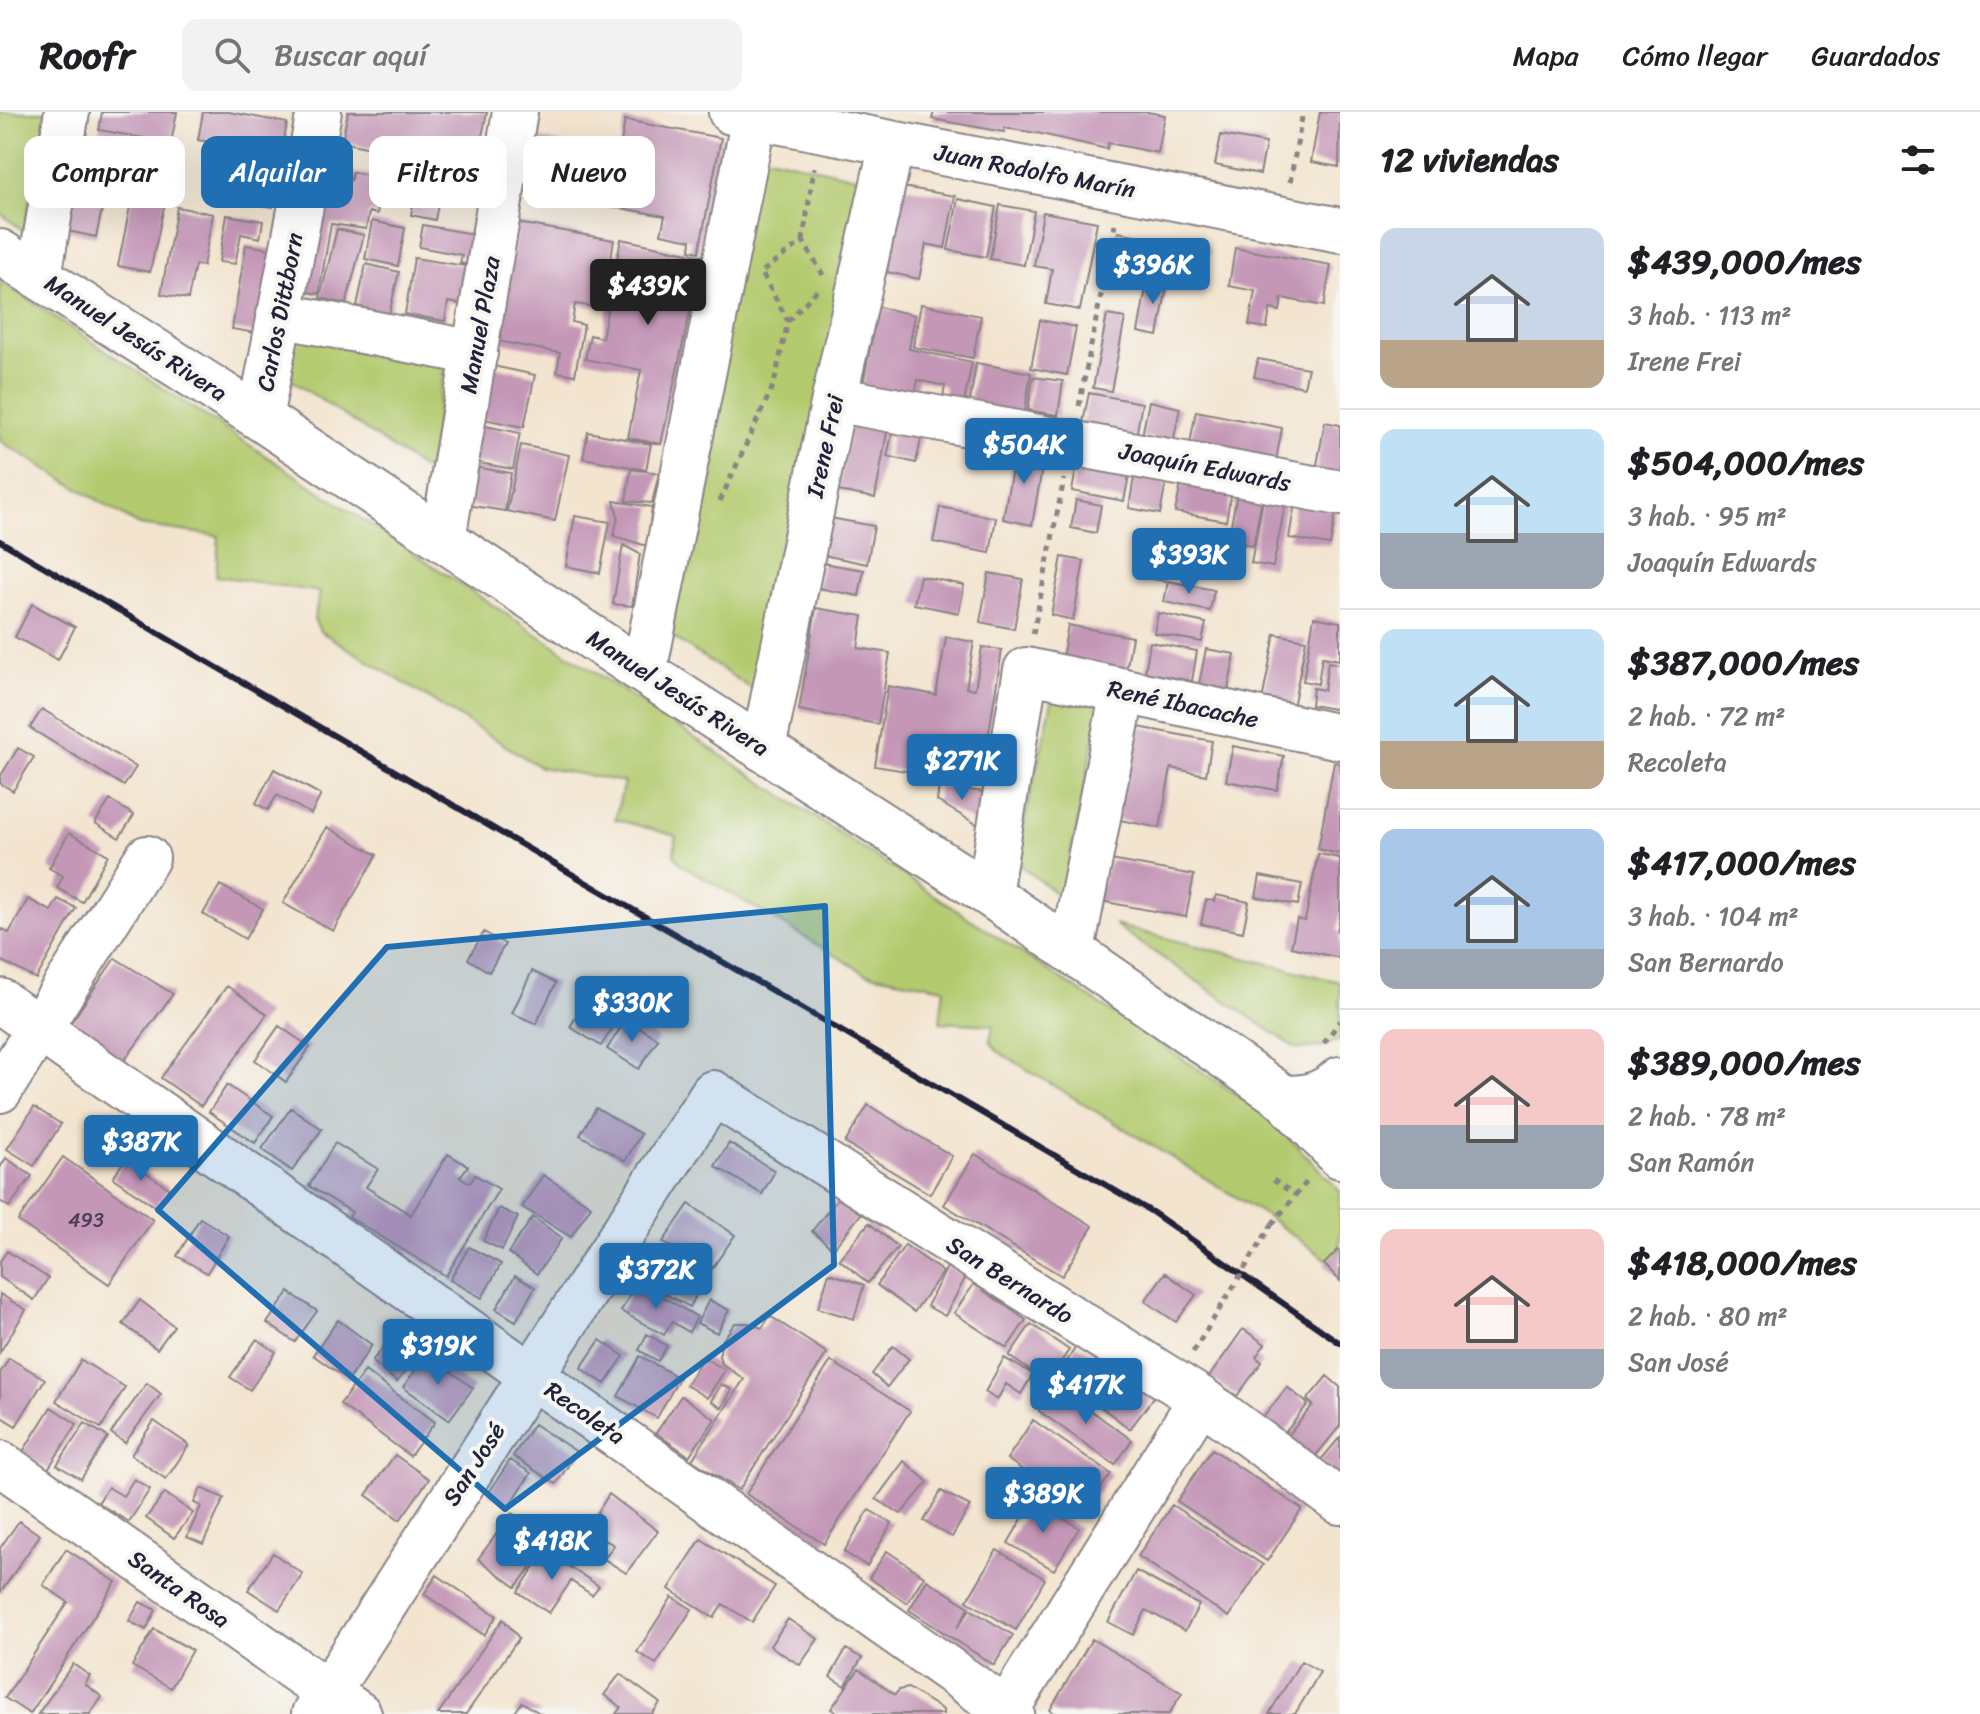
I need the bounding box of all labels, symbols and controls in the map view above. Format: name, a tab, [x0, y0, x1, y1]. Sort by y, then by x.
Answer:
search box	[182, 19, 742, 91]
text: Roofr	[40, 22, 134, 89]
text: Buscar aquí	[274, 28, 427, 82]
text: Mapa	[1513, 31, 1579, 80]
text: Cómo llegar	[1623, 31, 1767, 80]
text: Guardados	[1811, 31, 1940, 80]
icon: search	[210, 33, 254, 77]
text: 12 viviendas	[1380, 130, 1559, 190]
street label: Juan Rodolfo Marín	[930, 131, 1139, 211]
chip: Comprar	[24, 136, 185, 208]
chip: Alquilar	[201, 136, 353, 208]
chip: Filtros	[369, 136, 507, 208]
chip: Nuevo	[523, 136, 655, 208]
icon: filters	[1896, 138, 1940, 182]
street label: Carlos Dittborn	[244, 229, 316, 395]
text: $439,000/mes	[1628, 232, 1861, 292]
pin: $396K	[1097, 238, 1209, 306]
text: $396K	[1114, 241, 1192, 287]
street label: Manuel Plaza	[447, 252, 513, 397]
pin: $439K	[592, 259, 704, 327]
icon: home	[1444, 260, 1540, 356]
text: $439K	[608, 262, 688, 308]
street label: Manuel Jesús Rivera	[36, 263, 236, 413]
text: 3 hab. · 113 m²	[1628, 292, 1791, 338]
text: Irene Frei	[1628, 338, 1741, 384]
street label: Irene Frei	[793, 389, 857, 502]
pin: $504K	[968, 418, 1080, 486]
text: $504K	[983, 421, 1065, 467]
street label: Joaquín Edwards	[1115, 430, 1295, 504]
text: $504,000/mes	[1628, 433, 1864, 493]
icon: home	[1444, 461, 1540, 557]
text: 3 hab. · 95 m²	[1628, 493, 1787, 539]
pin: $393K	[1133, 528, 1245, 596]
text: $393K	[1150, 531, 1228, 577]
text: Joaquín Edwards	[1628, 539, 1816, 585]
street label: Manuel Jesús Rivera	[578, 618, 778, 768]
text: $387,000/mes	[1628, 633, 1859, 693]
icon: home	[1444, 661, 1540, 757]
street label: René Ibacache	[1103, 667, 1263, 741]
text: 2 hab. · 72 m²	[1628, 693, 1785, 739]
pin: $271K	[906, 734, 1018, 802]
text: $271K	[925, 737, 999, 783]
text: Recoleta	[1628, 739, 1727, 785]
text: $417,000/mes	[1628, 833, 1856, 893]
icon: home	[1444, 861, 1540, 957]
text: 3 hab. · 104 m²	[1628, 893, 1799, 939]
text: San Bernardo	[1628, 939, 1784, 985]
pin: $330K	[576, 976, 688, 1044]
text: $330K	[593, 979, 671, 1025]
text: $389,000/mes	[1628, 1033, 1861, 1093]
icon: home	[1444, 1061, 1540, 1157]
text: 2 hab. · 78 m²	[1628, 1093, 1786, 1139]
pin: $387K	[85, 1115, 197, 1183]
text: $387K	[102, 1118, 180, 1164]
text: San Ramón	[1628, 1139, 1754, 1185]
house number: 493	[68, 1203, 104, 1238]
street label: San Bernardo	[938, 1224, 1082, 1336]
text: $418,000/mes	[1628, 1233, 1857, 1293]
pin: $372K	[600, 1243, 712, 1311]
text: $372K	[617, 1246, 695, 1292]
icon: home	[1444, 1261, 1540, 1357]
text: 2 hab. · 80 m²	[1628, 1293, 1788, 1339]
pin: $319K	[382, 1319, 494, 1387]
text: $319K	[401, 1322, 475, 1368]
text: San José	[1628, 1339, 1729, 1385]
pin: $417K	[1030, 1358, 1142, 1426]
text: $417K	[1048, 1361, 1124, 1407]
street label: Recoleta	[536, 1370, 634, 1456]
street label: San José	[431, 1414, 517, 1514]
pin: $389K	[987, 1467, 1099, 1535]
text: $389K	[1003, 1470, 1083, 1516]
pin: $418K	[496, 1514, 608, 1582]
text: $418K	[514, 1517, 590, 1563]
street label: Santa Rosa	[119, 1538, 239, 1640]

